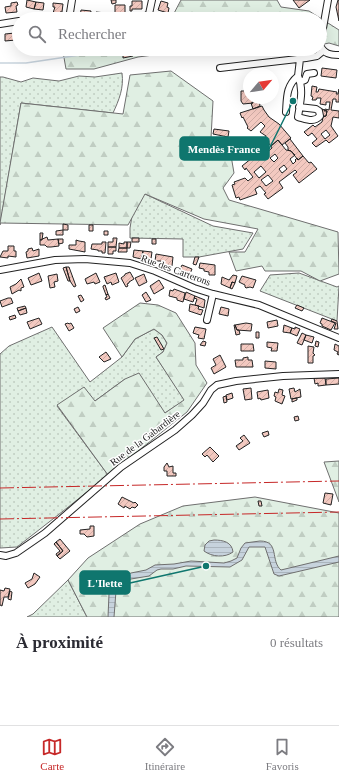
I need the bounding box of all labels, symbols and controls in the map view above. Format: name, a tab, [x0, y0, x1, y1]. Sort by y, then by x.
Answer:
search box	[12, 12, 327, 56]
icon: search	[26, 23, 48, 45]
text: Rechercher	[58, 26, 126, 42]
north arrow	[243, 68, 279, 104]
callout: Mendès France	[180, 137, 269, 160]
text: Mendès France	[188, 143, 260, 155]
street label: Rue des Carterons	[140, 252, 212, 288]
street label: Rue de la Gabardière	[108, 408, 183, 468]
callout: L'Ilette	[80, 571, 130, 594]
text: L'Ilette	[88, 577, 123, 589]
text: À proximité	[16, 633, 103, 652]
text: 0 résultats	[270, 635, 323, 650]
tab: Carte	[40, 736, 64, 772]
tab: Itinéraire	[145, 736, 185, 772]
tab: Favoris	[266, 736, 299, 772]

